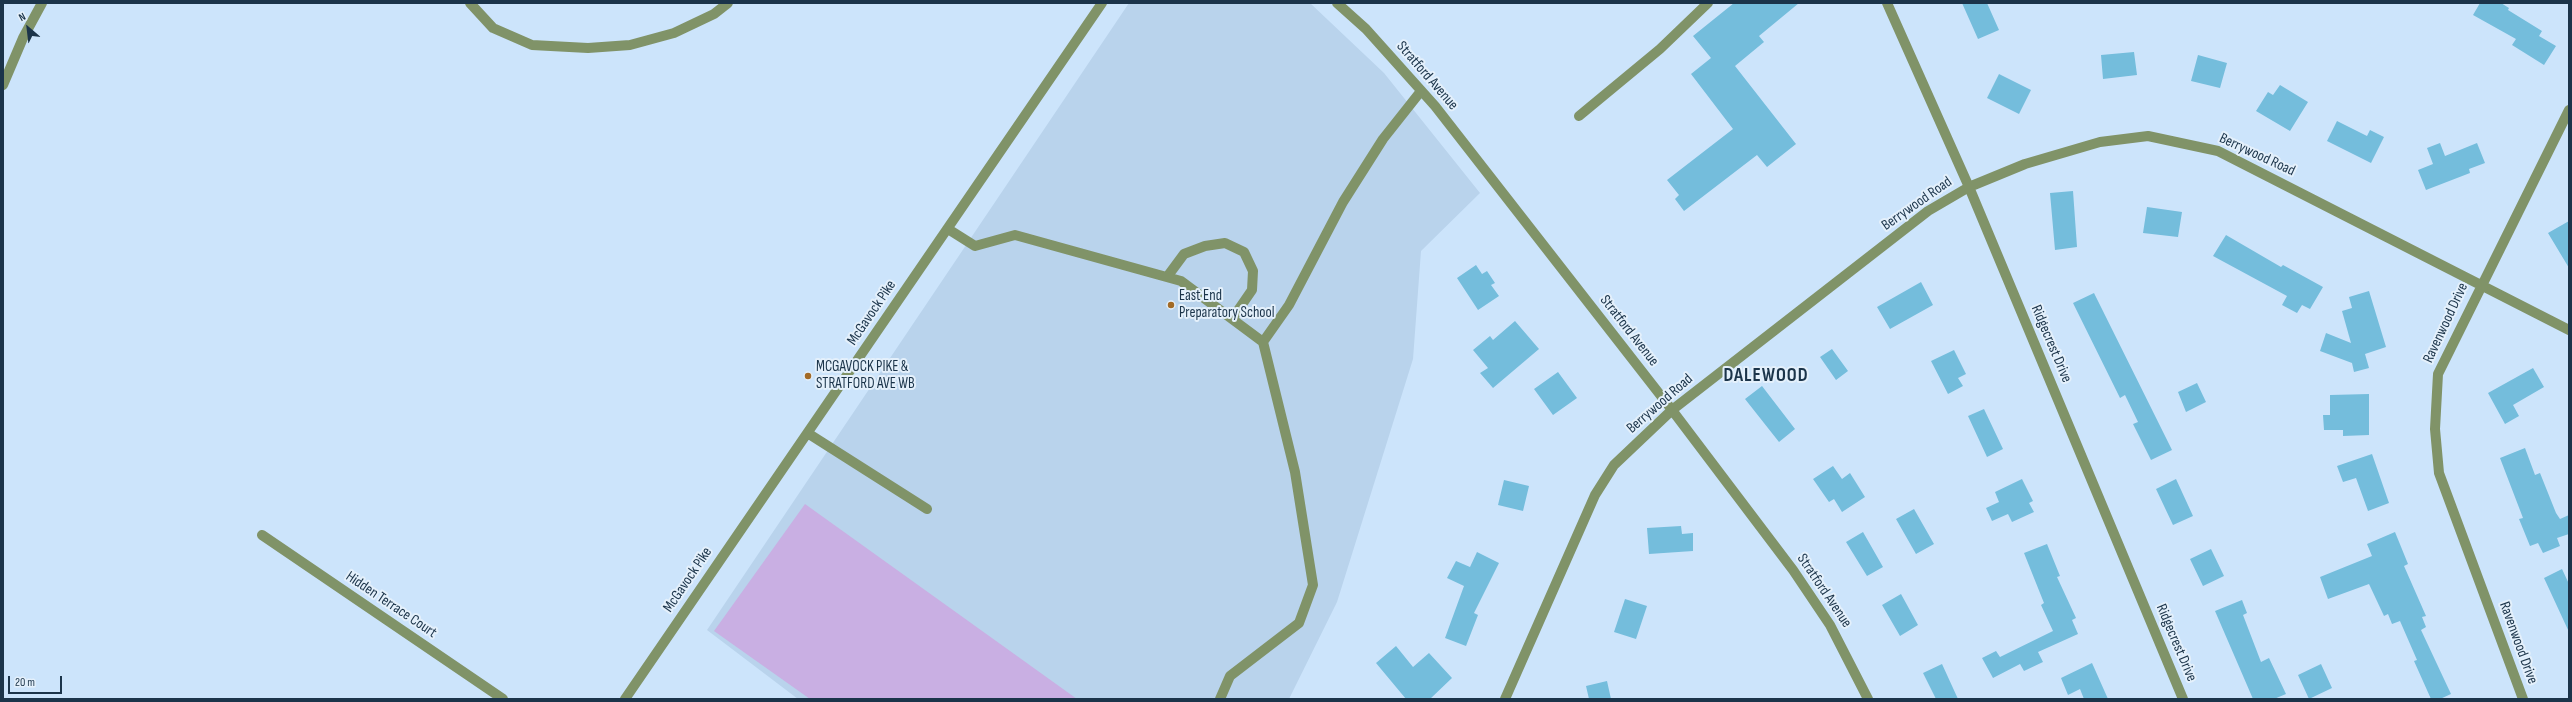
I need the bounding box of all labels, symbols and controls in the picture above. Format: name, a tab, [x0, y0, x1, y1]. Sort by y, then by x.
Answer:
north arrow	[8, 8, 48, 48]
text: N	[16, 10, 28, 24]
street label: Stratford Avenue	[1392, 38, 1462, 114]
street label: Berrywood Road	[2216, 130, 2298, 180]
street label: Berrywood Road	[1878, 173, 1956, 235]
street label: McGavock Pike	[844, 277, 900, 349]
street label: Ravenwood Drive	[2420, 280, 2472, 366]
place label: East End Preparatory School	[1179, 287, 1275, 322]
street label: Stratford Avenue	[1596, 292, 1662, 370]
marker: East End Preparatory School	[1166, 300, 1176, 310]
street label: Ridgecrest Drive	[2027, 303, 2075, 385]
place label: MCGAVOCK PIKE & STRATFORD AVE WB	[816, 358, 915, 393]
district label: DALEWOOD	[1724, 365, 1808, 387]
street label: Berrywood Road	[1623, 370, 1697, 438]
marker: MCGAVOCK PIKE & STRATFORD AVE WB	[803, 371, 813, 381]
street label: McGavock Pike	[660, 544, 716, 616]
street label: Stratford Avenue	[1793, 551, 1855, 631]
street label: Hidden Terrace Court	[342, 568, 440, 642]
street label: Ravenwood Drive	[2495, 599, 2541, 687]
street label: Ridgecrest Drive	[2152, 602, 2200, 684]
scale bar	[10, 668, 64, 694]
text: 20 m	[15, 675, 35, 690]

